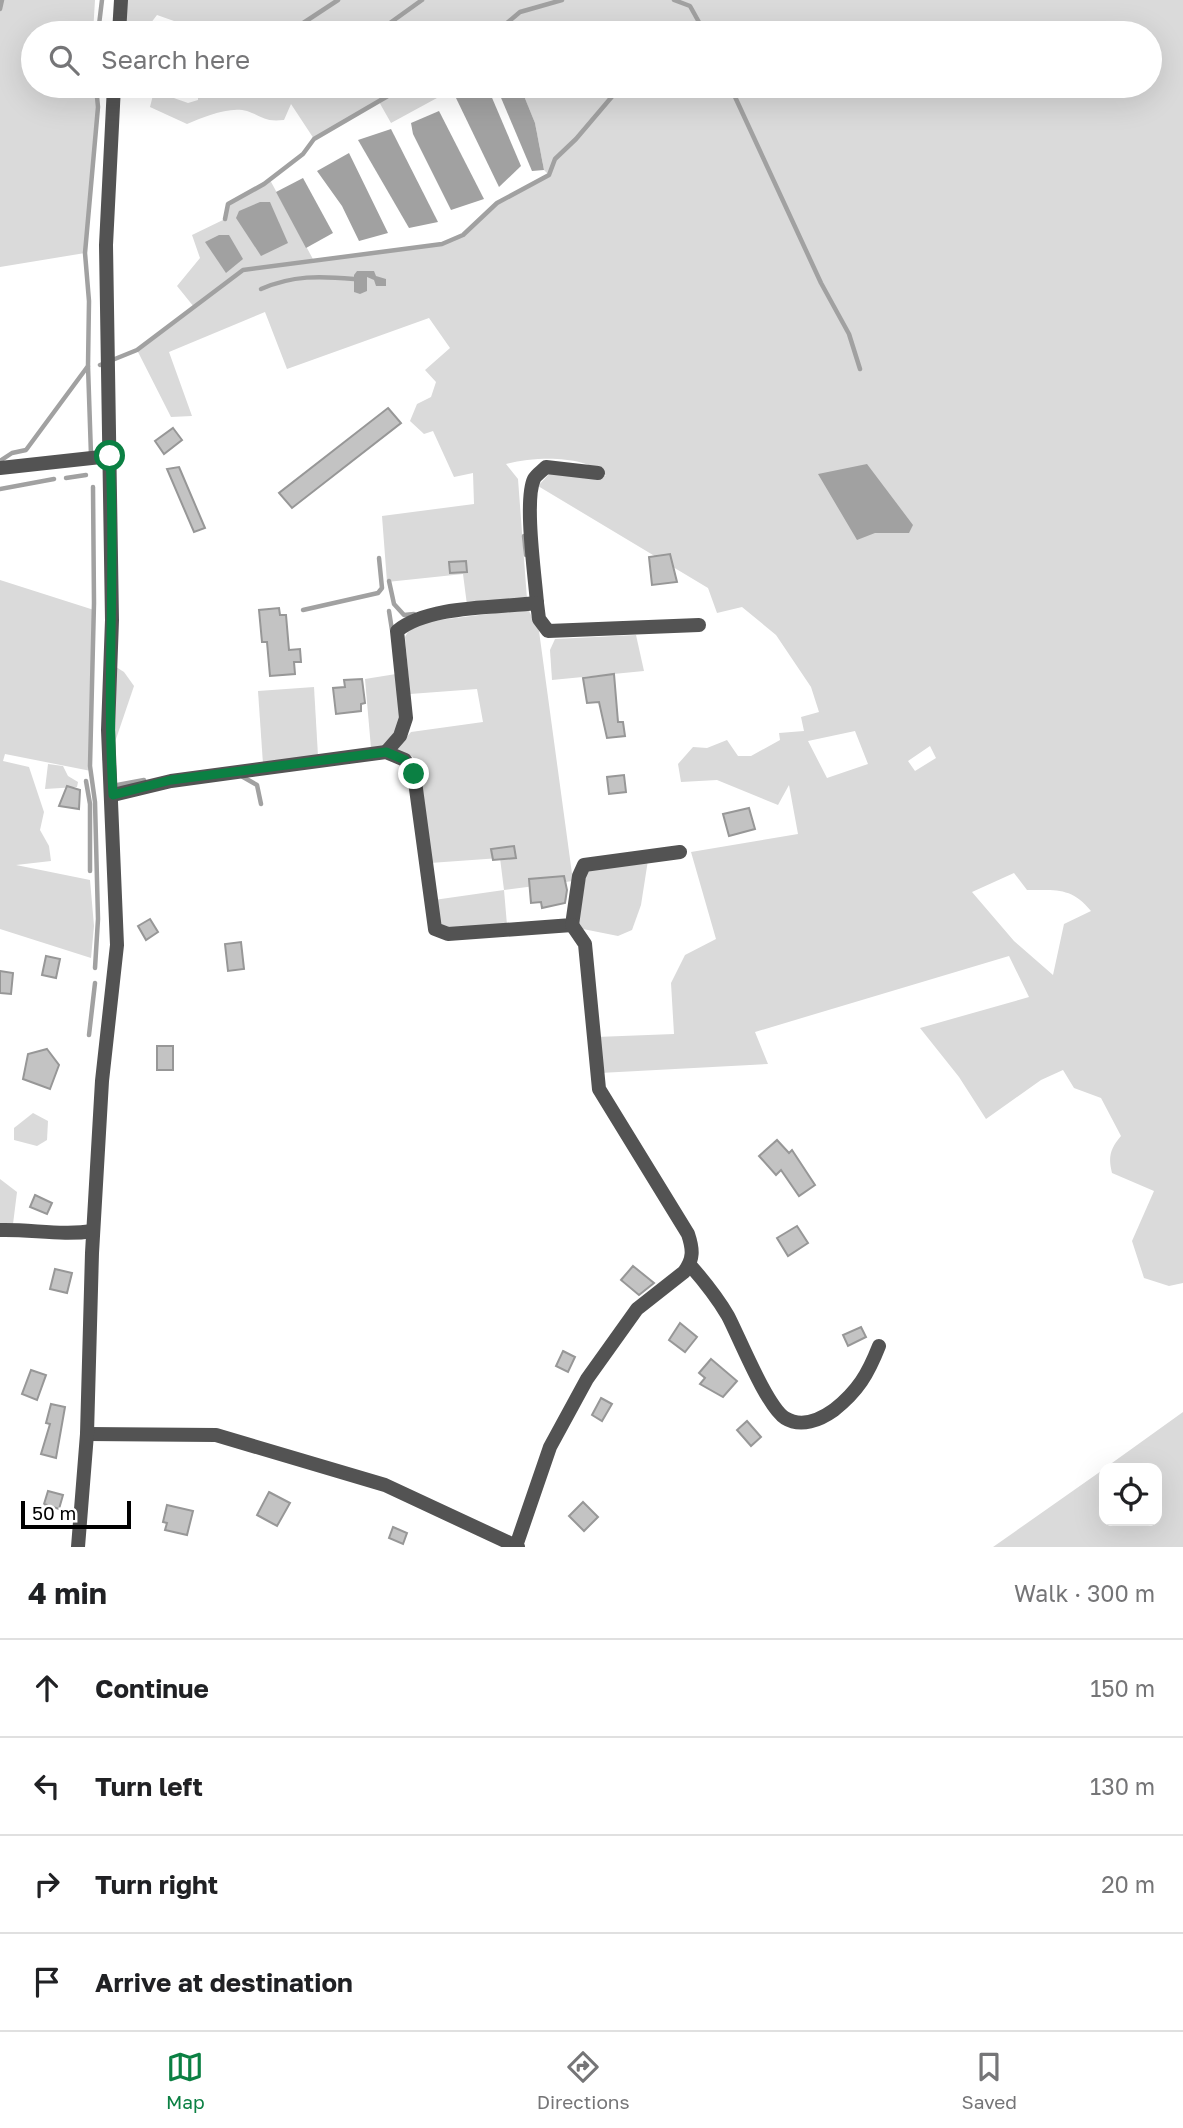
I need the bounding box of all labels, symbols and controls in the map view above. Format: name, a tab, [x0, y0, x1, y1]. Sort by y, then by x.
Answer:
search box	[21, 21, 1162, 98]
icon: search	[45, 41, 83, 79]
text: Search here	[101, 44, 250, 75]
route start	[94, 440, 125, 471]
route end	[398, 758, 429, 789]
map controls	[1099, 1463, 1162, 1526]
button: locate	[1099, 1463, 1162, 1526]
scale bar	[21, 1498, 131, 1530]
text: 50 m	[32, 1501, 76, 1524]
text: 4 min	[28, 1575, 107, 1611]
text: Walk · 300 m	[1014, 1579, 1155, 1607]
icon: ahead	[28, 1669, 66, 1707]
text: Continue	[95, 1673, 209, 1704]
text: 150 m	[1090, 1674, 1155, 1702]
icon: left	[28, 1767, 66, 1805]
text: Turn left	[95, 1771, 203, 1802]
text: 130 m	[1090, 1772, 1155, 1800]
icon: right	[28, 1865, 66, 1903]
text: Turn right	[95, 1869, 218, 1900]
text: 20 m	[1101, 1870, 1155, 1898]
icon: arrive	[28, 1963, 66, 2001]
text: Arrive at destination	[95, 1967, 353, 1998]
tab: Map	[166, 2048, 205, 2113]
tab: Directions	[537, 2048, 630, 2113]
tab: Saved	[962, 2048, 1017, 2113]

